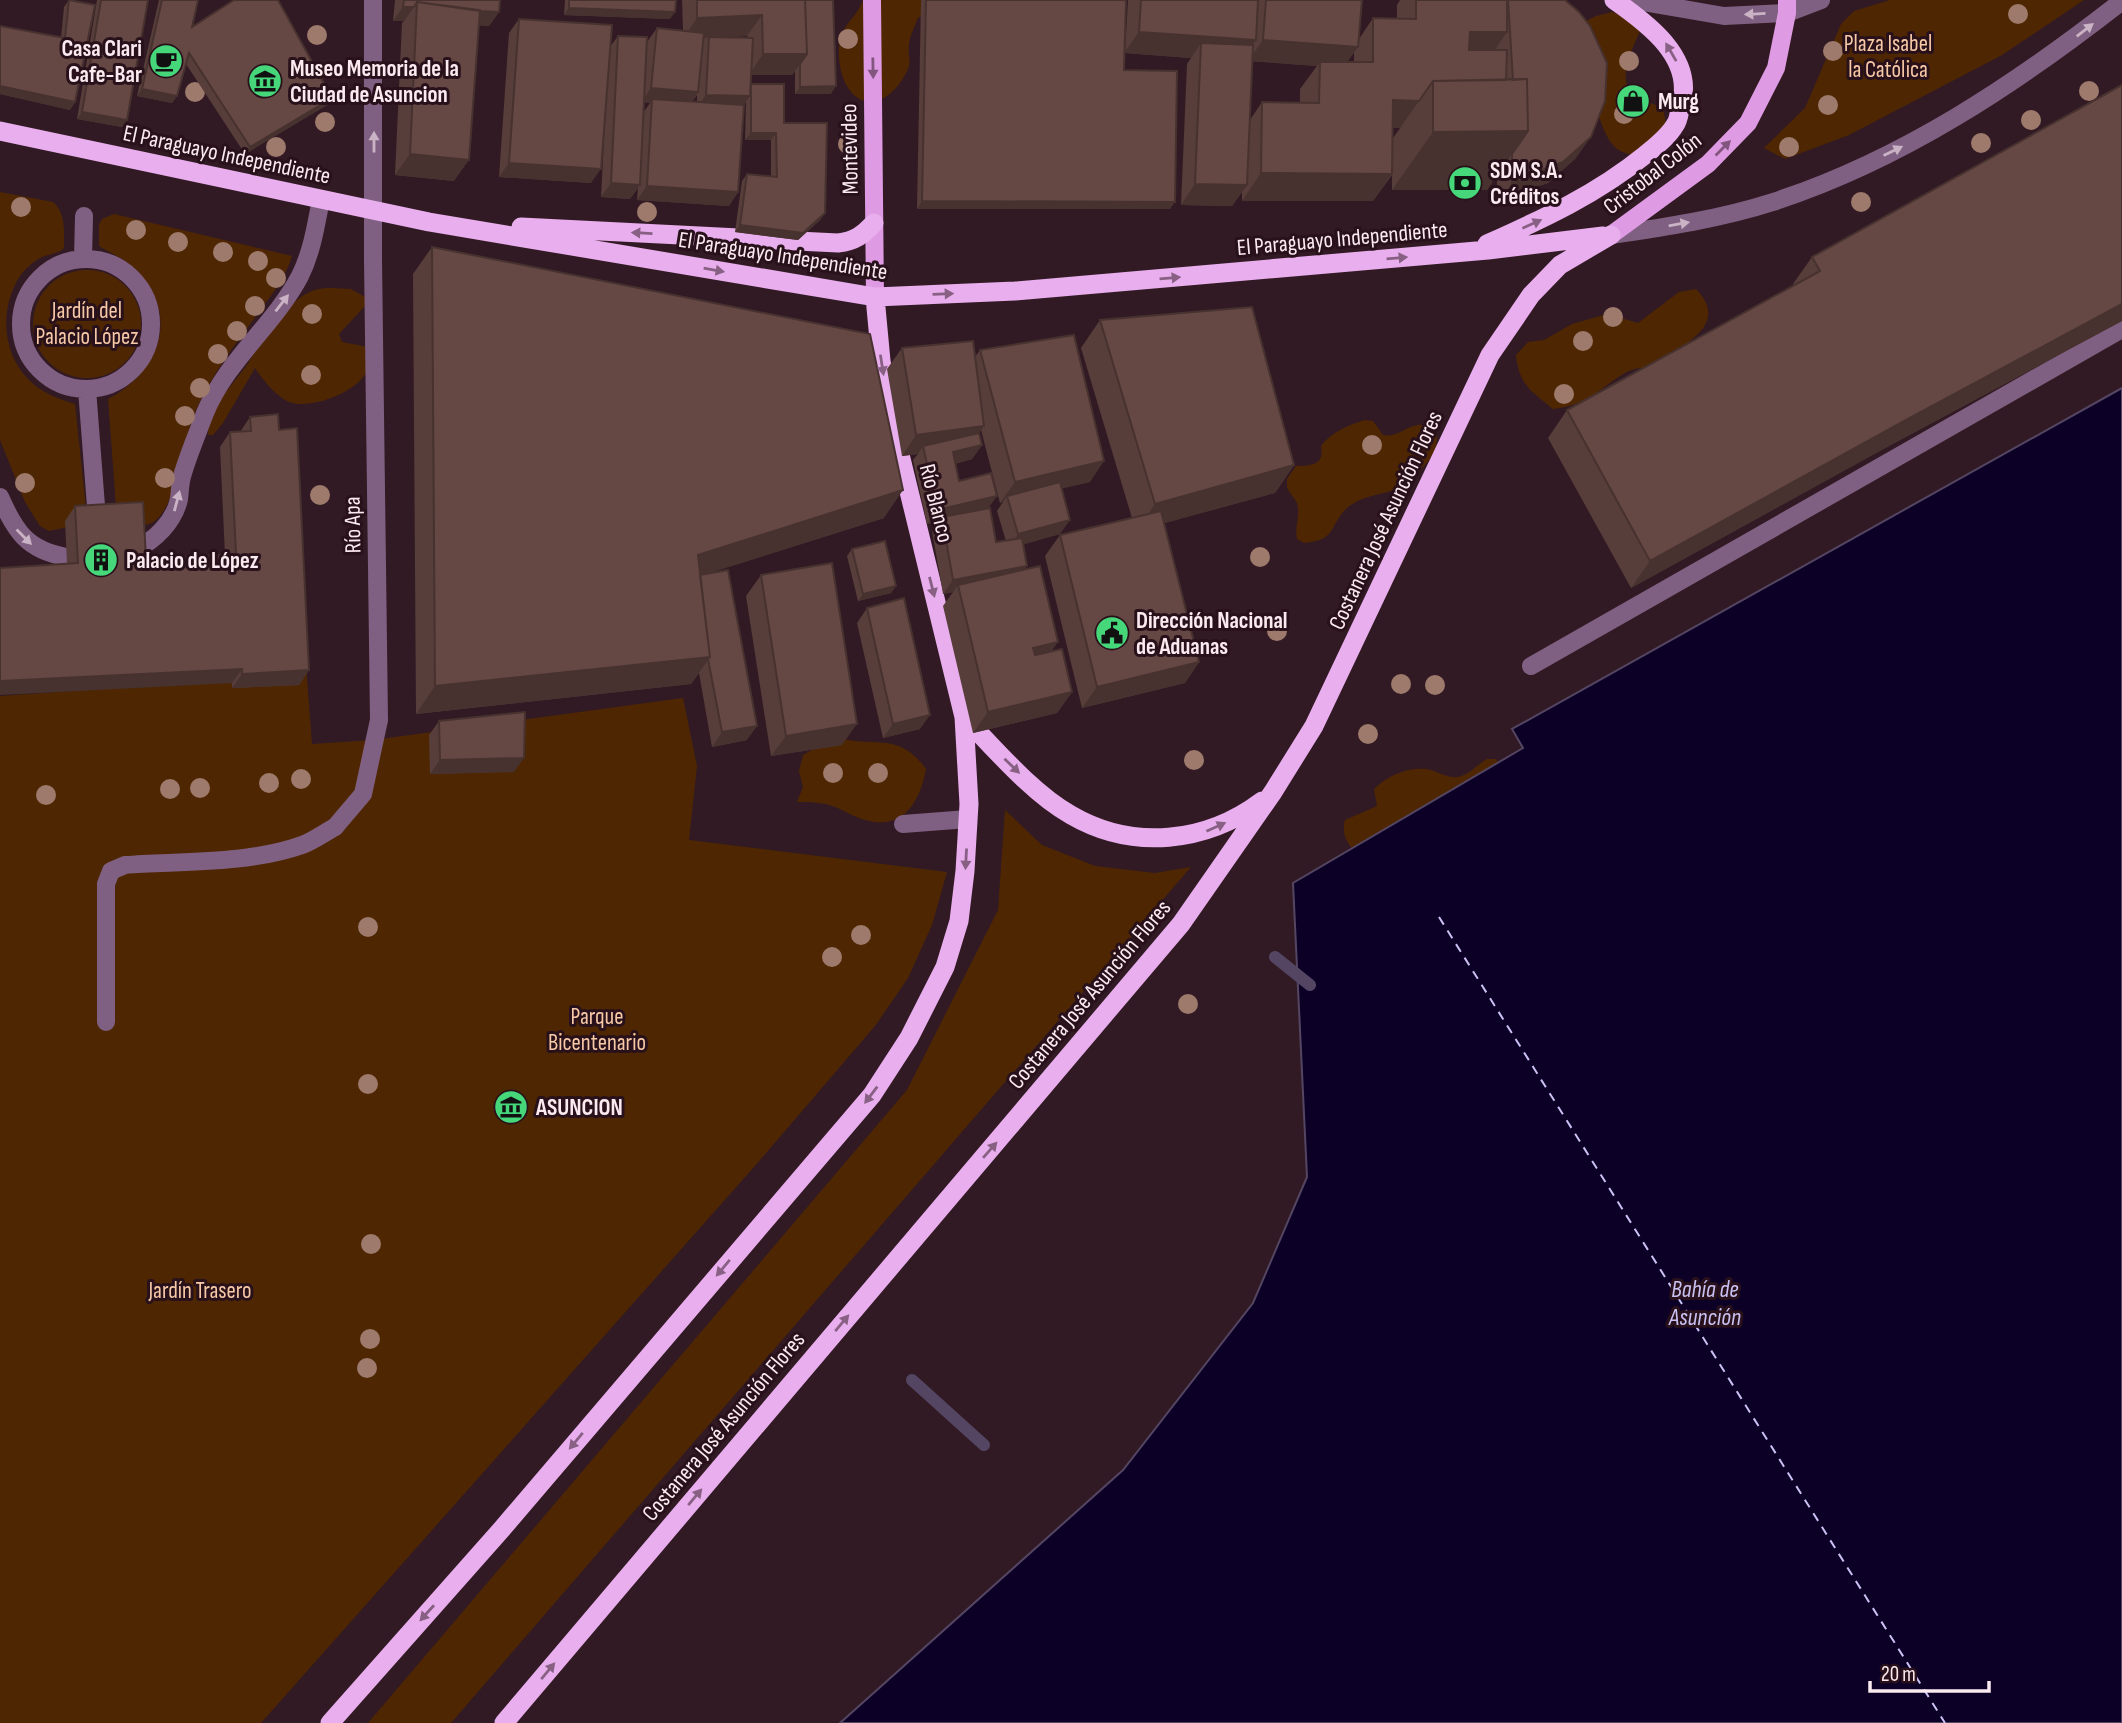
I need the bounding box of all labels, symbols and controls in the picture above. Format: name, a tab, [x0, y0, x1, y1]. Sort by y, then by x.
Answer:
one-way arrow	[1744, 9, 1766, 20]
one-way arrow	[2076, 23, 2094, 38]
park label: Plaza Isabel la Católica	[1844, 30, 1932, 84]
place label: Casa Clari Cafe-Bar	[62, 35, 142, 89]
cafe icon: Casa Clari Cafe-Bar	[147, 42, 185, 80]
one-way arrow	[1665, 42, 1677, 62]
place label: Museo Memoria de la Ciudad de Asuncion	[290, 55, 459, 109]
one-way arrow	[867, 57, 879, 79]
museum icon: Museo Memoria de la Ciudad de Asuncion	[246, 62, 284, 100]
shop icon: Murg	[1614, 82, 1652, 120]
place label: Murg	[1658, 88, 1699, 116]
street label: Montevideo	[835, 103, 865, 195]
street label: El Paraguayo Independiente	[121, 119, 333, 191]
street label: Cristobal Colón	[1598, 127, 1707, 221]
one-way arrow	[368, 131, 380, 153]
one-way arrow	[1714, 140, 1731, 157]
one-way arrow	[1883, 145, 1903, 157]
place label: SDM S.A. Créditos	[1490, 157, 1563, 211]
bank icon: SDM S.A. Créditos	[1446, 164, 1484, 202]
street label: El Paraguayo Independiente	[1236, 216, 1449, 262]
one-way arrow	[1522, 218, 1543, 229]
one-way arrow	[1668, 218, 1690, 229]
street label: El Paraguayo Independiente	[676, 226, 889, 286]
one-way arrow	[630, 227, 652, 238]
one-way arrow	[1386, 252, 1408, 263]
one-way arrow	[703, 265, 725, 276]
one-way arrow	[1159, 272, 1181, 283]
one-way arrow	[932, 289, 954, 300]
one-way arrow	[274, 294, 289, 312]
park label: Jardín del Palacio López	[36, 297, 138, 351]
one-way arrow	[877, 354, 888, 376]
street label: Costanera José Asunción Flores	[1323, 407, 1449, 634]
street label: Río Blanco	[913, 461, 959, 545]
one-way arrow	[172, 489, 183, 511]
street label: Río Apa	[339, 496, 367, 554]
one-way arrow	[16, 528, 33, 545]
building icon: Palacio de López	[82, 541, 120, 579]
place label: Palacio de López	[126, 547, 259, 575]
one-way arrow	[927, 576, 938, 598]
place label: Dirección Nacional de Aduanas	[1136, 607, 1288, 661]
public building icon: Dirección Nacional de Aduanas	[1093, 614, 1131, 652]
one-way arrow	[1003, 758, 1020, 774]
one-way arrow	[1206, 821, 1226, 833]
one-way arrow	[960, 848, 971, 870]
street label: Costanera José Asunción Flores	[1002, 894, 1177, 1095]
park label: Parque Bicentenario	[548, 1003, 646, 1057]
one-way arrow	[864, 1086, 878, 1104]
museum icon: ASUNCION	[492, 1088, 530, 1126]
place label: ASUNCION	[535, 1094, 623, 1122]
one-way arrow	[982, 1141, 998, 1159]
one-way arrow	[716, 1259, 731, 1276]
water label: Bahía de Asunción	[1668, 1275, 1741, 1332]
park label: Jardín Trasero	[147, 1277, 252, 1305]
one-way arrow	[834, 1315, 849, 1332]
street label: Costanera José Asunción Flores	[636, 1326, 811, 1527]
one-way arrow	[569, 1433, 584, 1450]
one-way arrow	[687, 1488, 703, 1506]
one-way arrow	[419, 1604, 435, 1622]
scale bar	[1870, 1650, 1989, 1694]
one-way arrow	[540, 1662, 555, 1679]
text: 20 m	[1881, 1662, 1916, 1687]

